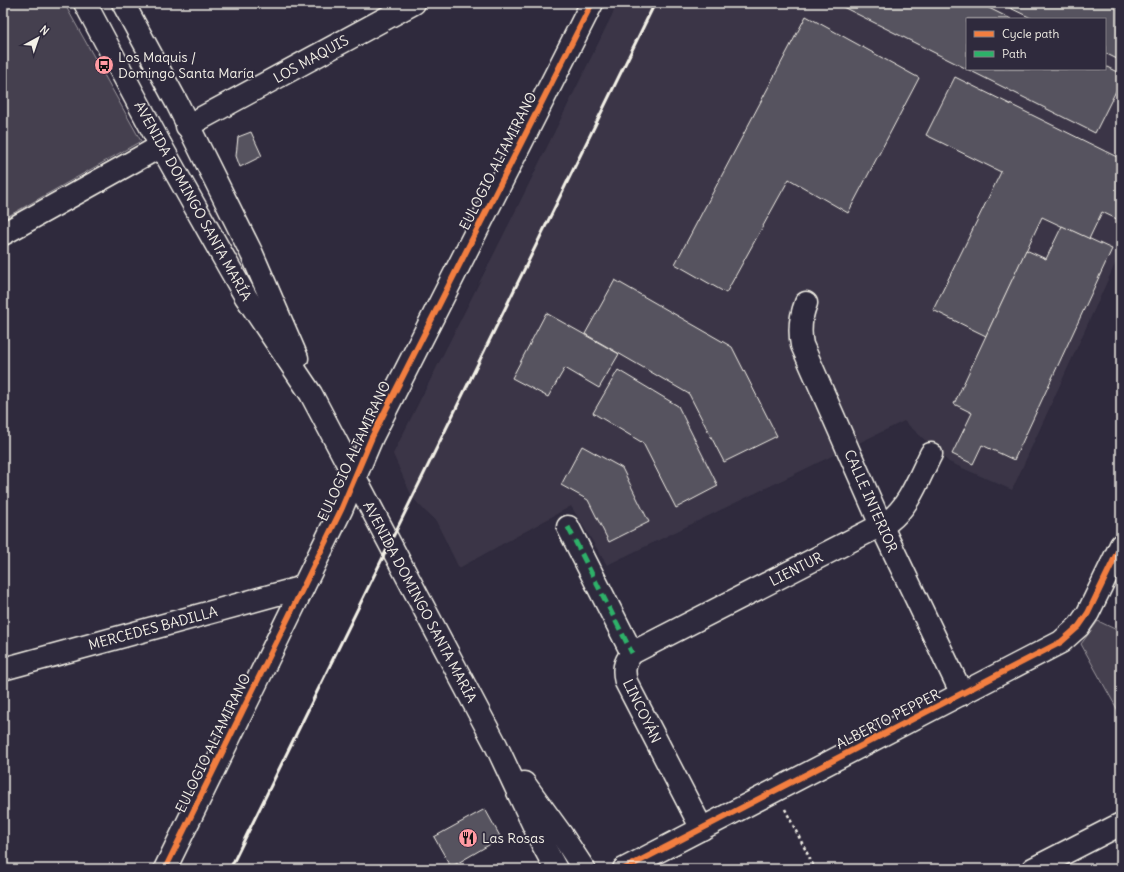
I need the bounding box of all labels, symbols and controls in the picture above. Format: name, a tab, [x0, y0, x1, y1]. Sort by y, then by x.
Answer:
north arrow	[18, 18, 58, 58]
legend	[966, 18, 1106, 70]
text: N	[37, 23, 52, 38]
text: Cycle path	[1002, 26, 1059, 41]
street label: LOS MAQUIS	[270, 31, 352, 87]
text: Path	[1002, 46, 1027, 61]
place label: Los Maquis / Domingo Santa María	[118, 48, 254, 82]
bus stop icon: Los Maquis / Domingo Santa María	[93, 54, 115, 76]
street label: EULOGIO ALTAMIRANO	[455, 89, 541, 233]
street label: AVENIDA DOMINGO SANTA MARÍA	[130, 98, 256, 304]
street label: EULOGIO ALTAMIRANO	[314, 378, 394, 524]
street label: CALLE INTERIOR	[840, 447, 902, 555]
street label: AVENIDA DOMINGO SANTA MARÍA	[359, 498, 481, 706]
street label: LIENTUR	[766, 548, 826, 590]
street label: MERCEDES BADILLA	[86, 602, 220, 654]
street label: EULOGIO ALTAMIRANO	[171, 670, 255, 816]
street label: LINCOYÁN	[619, 676, 665, 746]
street label: ALBERTO PEPPER	[833, 685, 943, 753]
restaurant icon: Las Rosas	[457, 827, 479, 849]
place label: Las Rosas	[482, 829, 545, 847]

